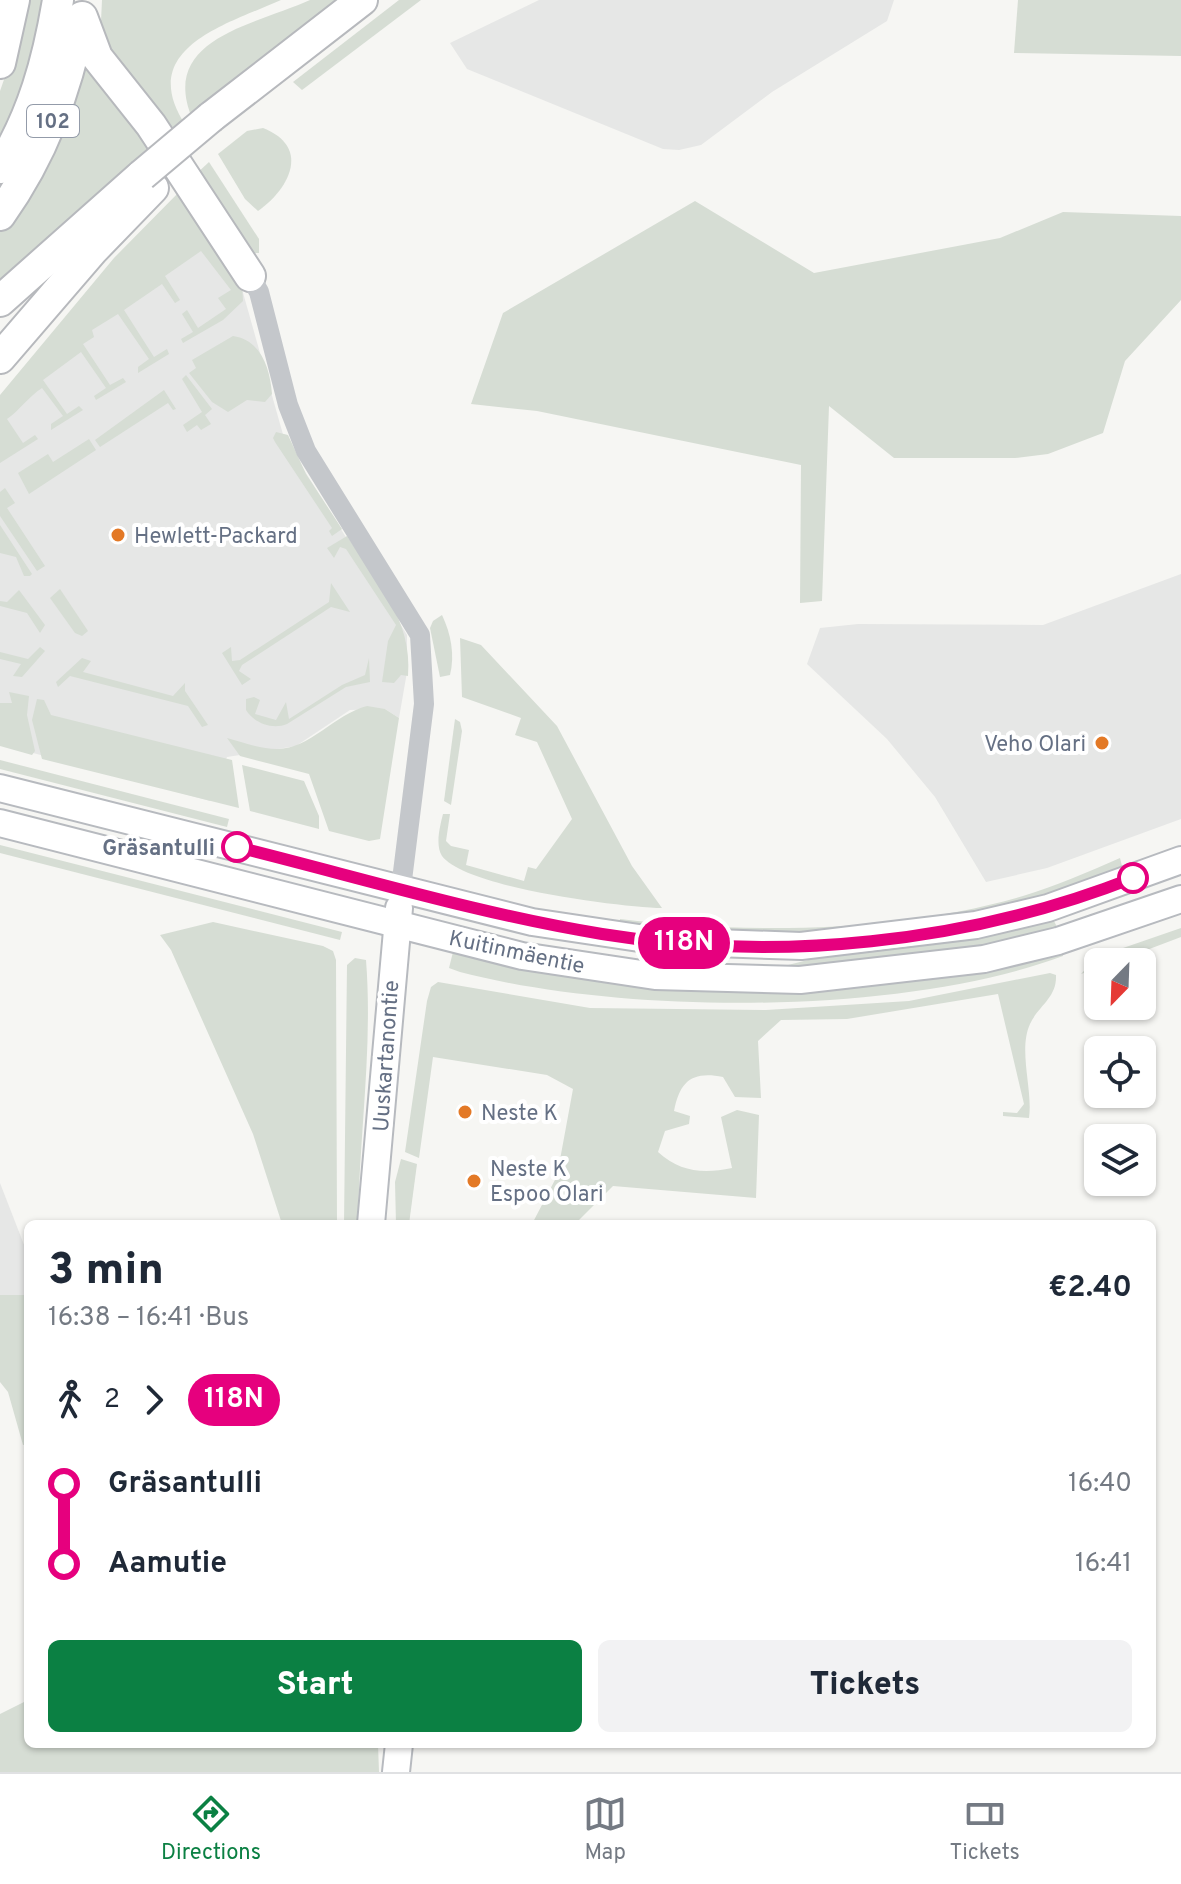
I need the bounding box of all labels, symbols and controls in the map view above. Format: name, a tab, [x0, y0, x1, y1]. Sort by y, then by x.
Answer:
road number: 102	[27, 105, 79, 137]
place label: Hewlett-Packard	[134, 524, 298, 551]
marker: Hewlett-Packard	[109, 526, 127, 544]
place label: Veho Olari	[984, 732, 1086, 759]
marker: Veho Olari	[1093, 734, 1111, 752]
marker: Gräsantulli	[222, 832, 252, 862]
place label: Gräsantulli	[102, 836, 215, 863]
unlabelled marker	[1118, 863, 1148, 893]
line badge: 118N	[628, 917, 740, 969]
text: 118N	[654, 925, 714, 961]
street label: Kuitinmäentie	[446, 926, 587, 981]
north arrow	[1084, 948, 1156, 1020]
map controls	[1084, 948, 1156, 1196]
street label: Uuskartanontie	[369, 979, 406, 1133]
button: locate	[1084, 1036, 1156, 1108]
place label: Neste K	[481, 1101, 558, 1128]
marker: Neste K	[456, 1103, 474, 1121]
button: layers	[1084, 1124, 1156, 1196]
place label: Neste K Espoo Olari	[490, 1157, 604, 1209]
marker: Neste K Espoo Olari	[465, 1172, 483, 1190]
text: 3 min	[48, 1244, 164, 1300]
text: €2.40	[1048, 1270, 1132, 1307]
text: 16:38 – 16:41 · Bus	[48, 1302, 249, 1335]
icon: walk	[48, 1378, 92, 1422]
icon: forward	[132, 1378, 176, 1422]
text: 118N	[204, 1382, 264, 1418]
text: 2	[104, 1384, 120, 1417]
text: Gräsantulli	[108, 1466, 262, 1503]
text: 16:40	[1068, 1468, 1132, 1501]
text: Aamutie	[108, 1546, 227, 1583]
text: 16:41	[1075, 1548, 1132, 1581]
button: Start	[48, 1640, 582, 1732]
button: Tickets	[598, 1640, 1132, 1732]
tab: Directions	[161, 1792, 261, 1867]
tab: Map	[583, 1792, 627, 1867]
tab: Tickets	[949, 1792, 1020, 1867]

